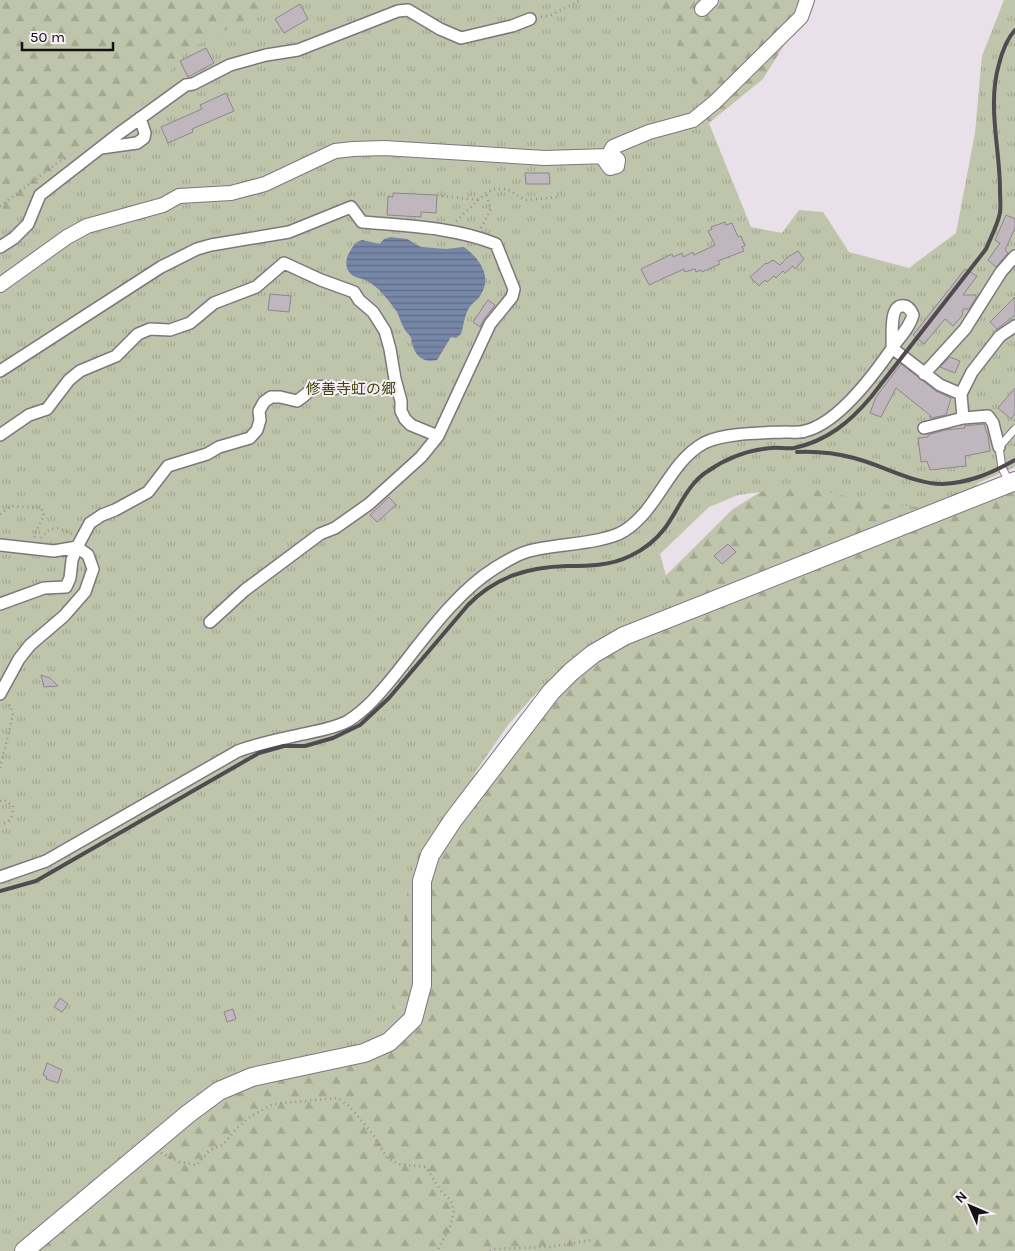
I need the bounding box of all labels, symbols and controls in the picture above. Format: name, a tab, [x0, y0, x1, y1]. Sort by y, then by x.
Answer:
scale bar	[22, 20, 114, 52]
text: 50 m	[30, 28, 65, 46]
park label: 修善寺虹の郷	[306, 380, 396, 398]
north arrow	[945, 1181, 995, 1231]
text: N	[952, 1188, 971, 1207]

